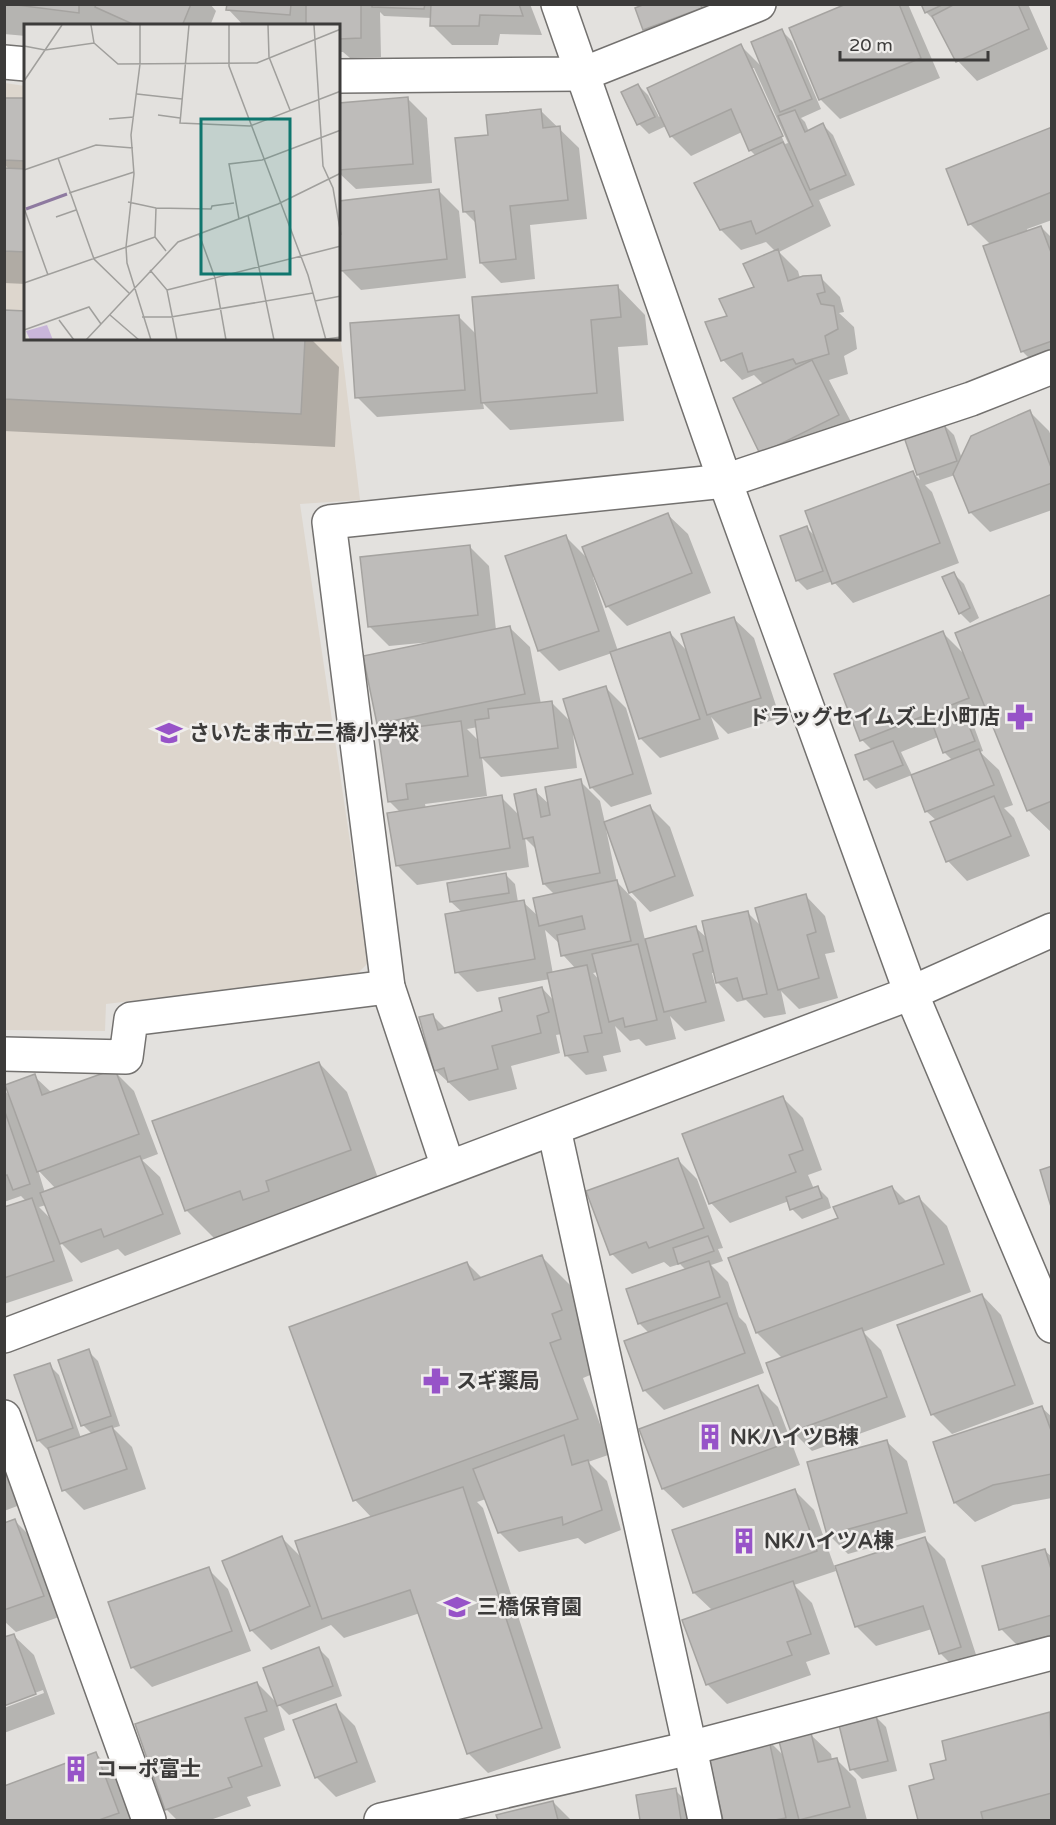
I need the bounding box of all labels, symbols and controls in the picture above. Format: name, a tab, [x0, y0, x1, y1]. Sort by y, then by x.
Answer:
inset map	[24, 24, 340, 340]
scale bar	[840, 24, 988, 62]
text: 20 m	[849, 34, 893, 56]
pharmacy icon: ドラッグセイムズ上小町店	[1005, 702, 1035, 732]
place label: ドラッグセイムズ上小町店	[748, 705, 1000, 730]
school or university icon: さいたま市立三橋小学校	[154, 718, 184, 748]
place label: さいたま市立三橋小学校	[189, 721, 419, 746]
pharmacy icon: スギ薬局	[421, 1366, 451, 1396]
place label: スギ薬局	[456, 1369, 540, 1394]
building icon: NKハイツB棟	[695, 1422, 725, 1452]
place label: NKハイツB棟	[730, 1425, 859, 1450]
building icon: NKハイツA棟	[729, 1526, 759, 1556]
place label: NKハイツA棟	[764, 1529, 894, 1554]
school or university icon: 三橋保育園	[442, 1592, 472, 1622]
place label: 三橋保育園	[477, 1595, 582, 1620]
building icon: コーポ富士	[61, 1754, 91, 1784]
place label: コーポ富士	[96, 1757, 201, 1782]

